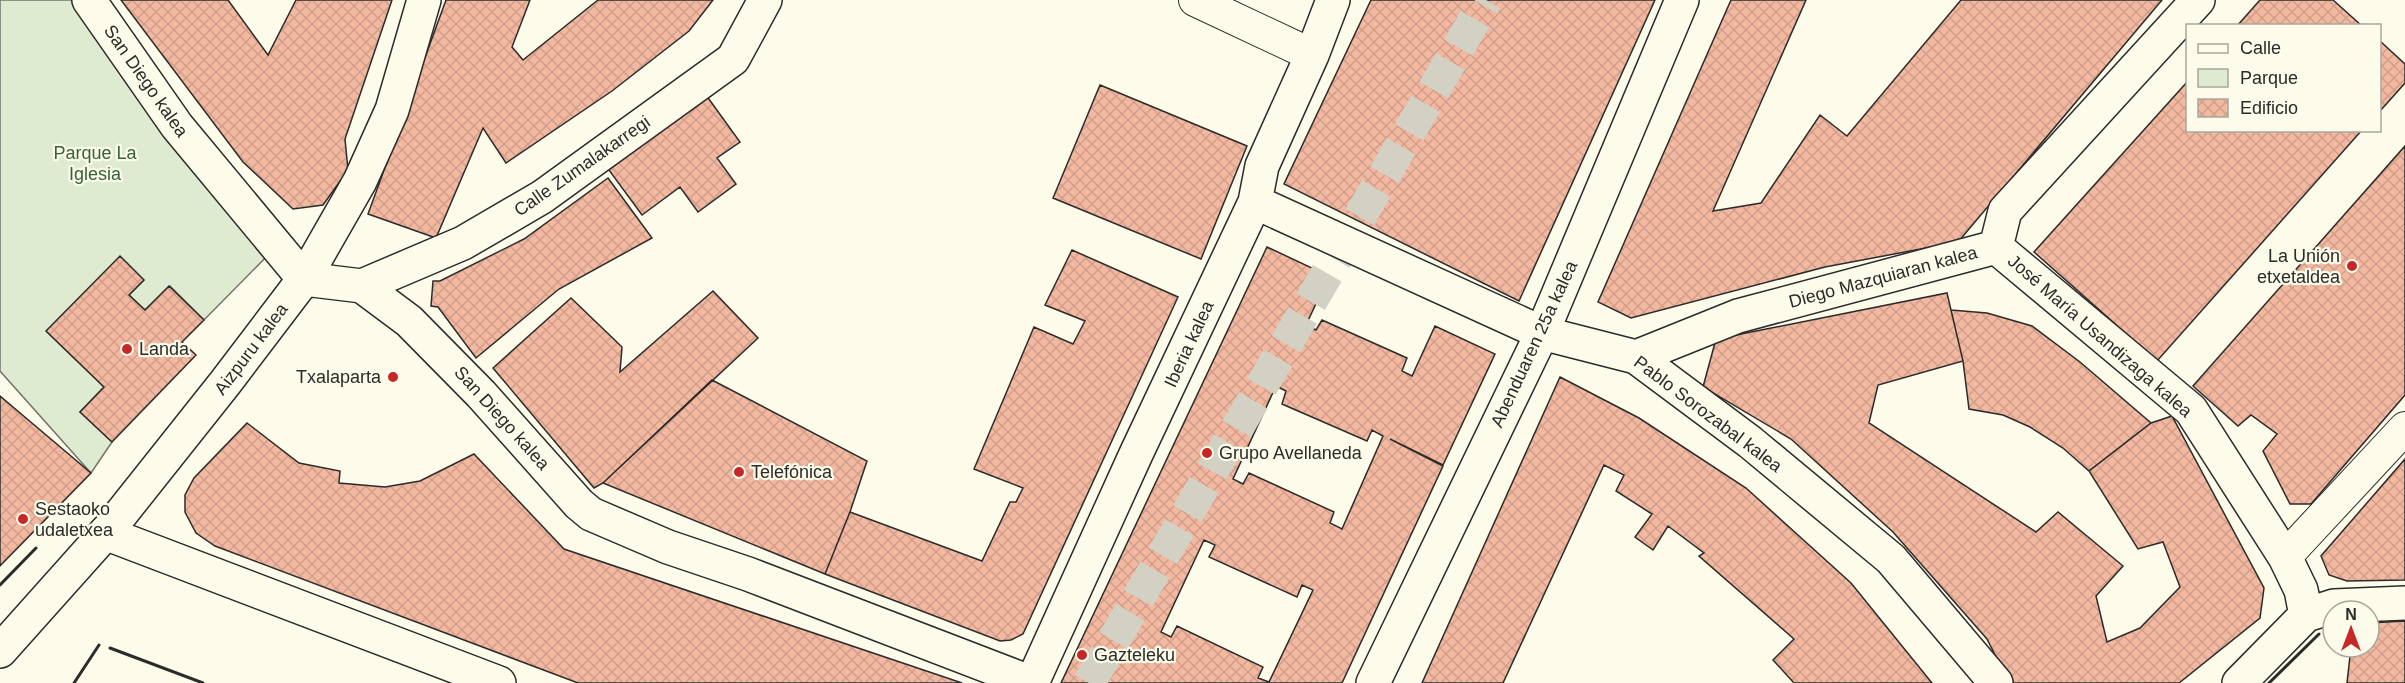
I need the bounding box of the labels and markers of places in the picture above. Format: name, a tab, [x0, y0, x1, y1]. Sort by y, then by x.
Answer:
place label: La Unión etxetaldea	[2257, 246, 2341, 287]
marker: La Unión etxetaldea	[2345, 259, 2359, 273]
place label: Landa	[139, 339, 190, 359]
marker: Landa	[120, 342, 134, 356]
place label: Txalaparta	[296, 367, 382, 387]
marker: Txalaparta	[386, 370, 400, 384]
place label: Grupo Avellaneda	[1219, 443, 1363, 463]
marker: Grupo Avellaneda	[1200, 446, 1214, 460]
place label: Telefónica	[751, 462, 833, 482]
marker: Telefónica	[732, 465, 746, 479]
place label: Sestaoko udaletxea	[35, 499, 114, 540]
marker: Sestaoko udaletxea	[16, 512, 30, 526]
place label: Gazteleku	[1094, 645, 1175, 665]
marker: Gazteleku	[1075, 648, 1089, 662]

